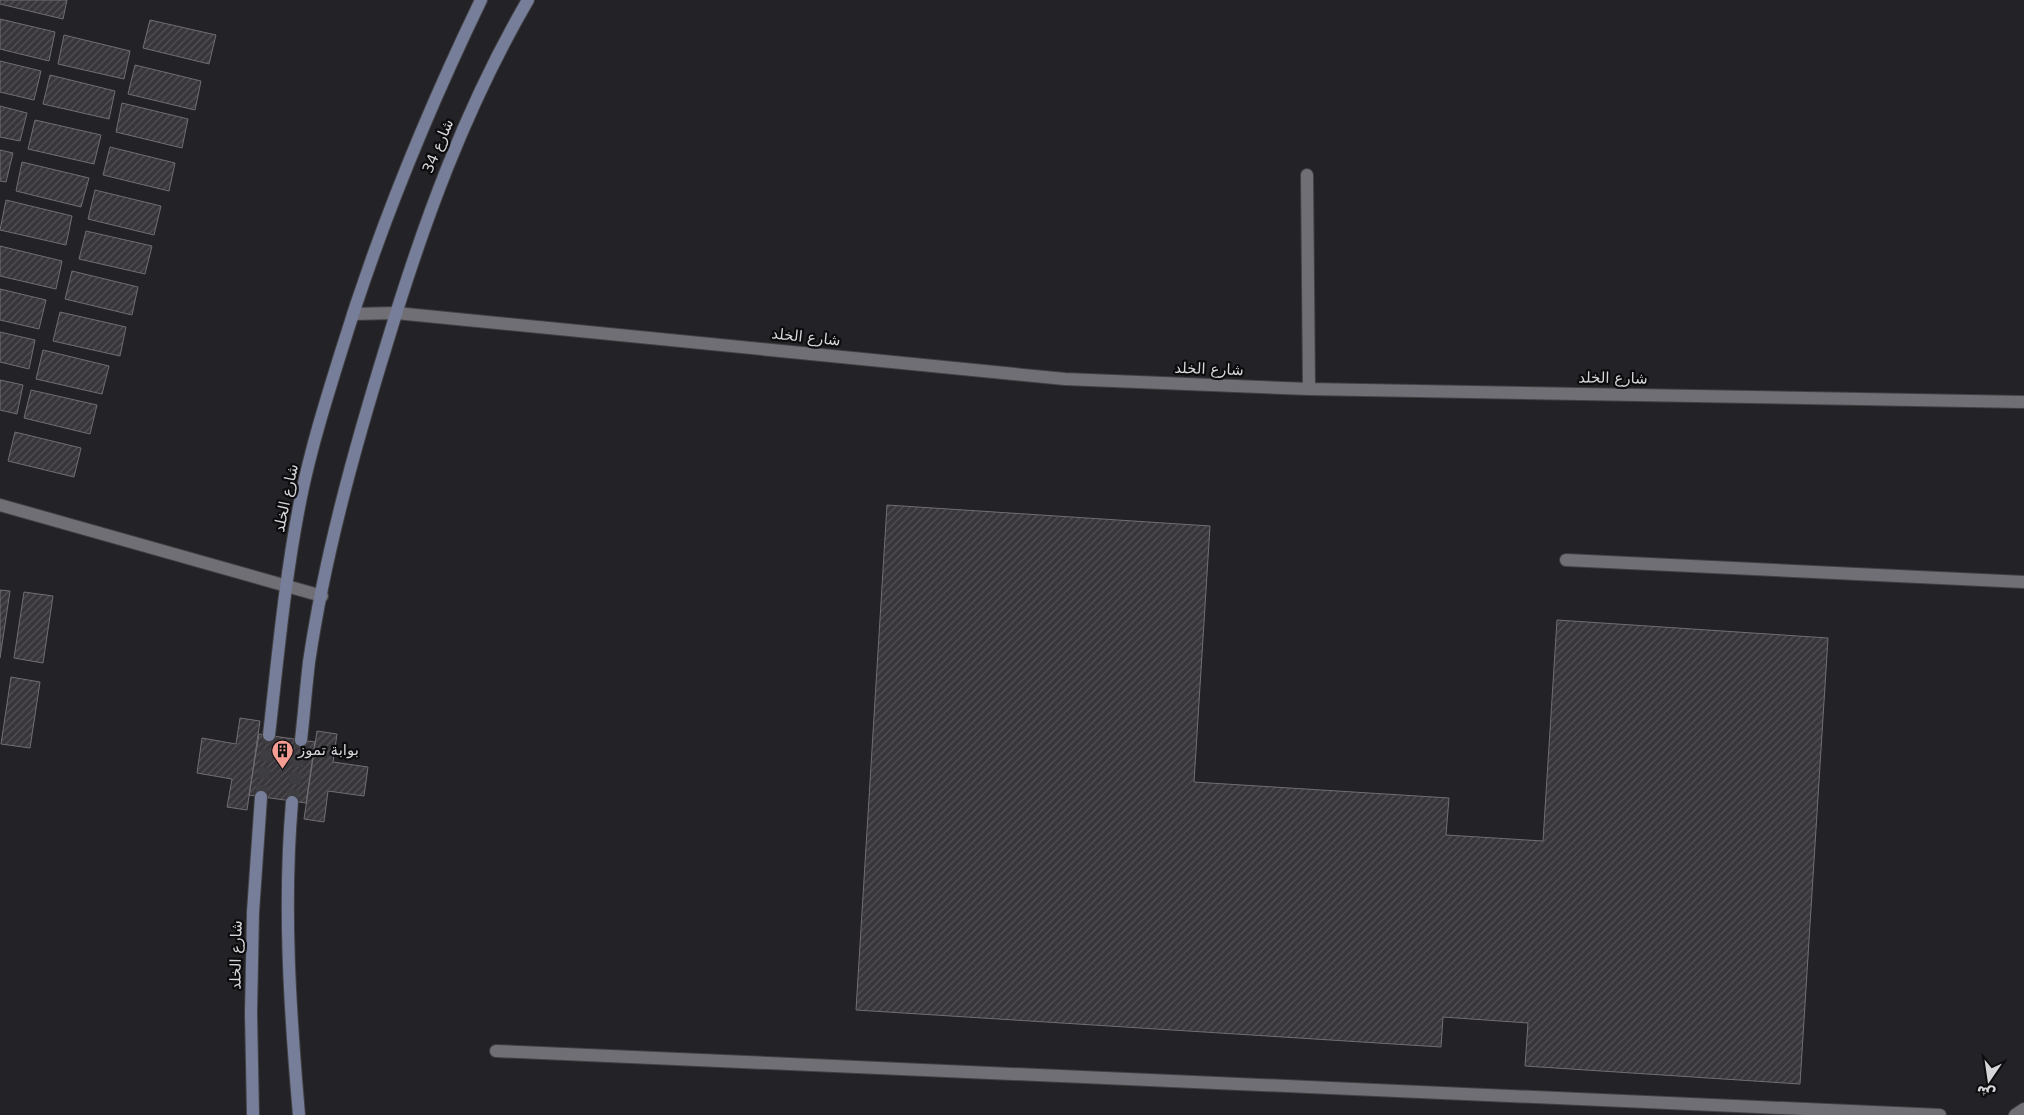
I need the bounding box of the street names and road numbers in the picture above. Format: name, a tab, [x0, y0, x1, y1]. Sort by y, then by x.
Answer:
street label: شارع 34	[419, 116, 457, 176]
street label: شارع الخلد	[771, 324, 841, 350]
street label: شارع الخلد	[1174, 359, 1244, 379]
street label: شارع الخلد	[1578, 368, 1648, 388]
street label: شارع الخلد	[270, 462, 302, 534]
street label: شارع الخلد	[226, 920, 246, 990]

